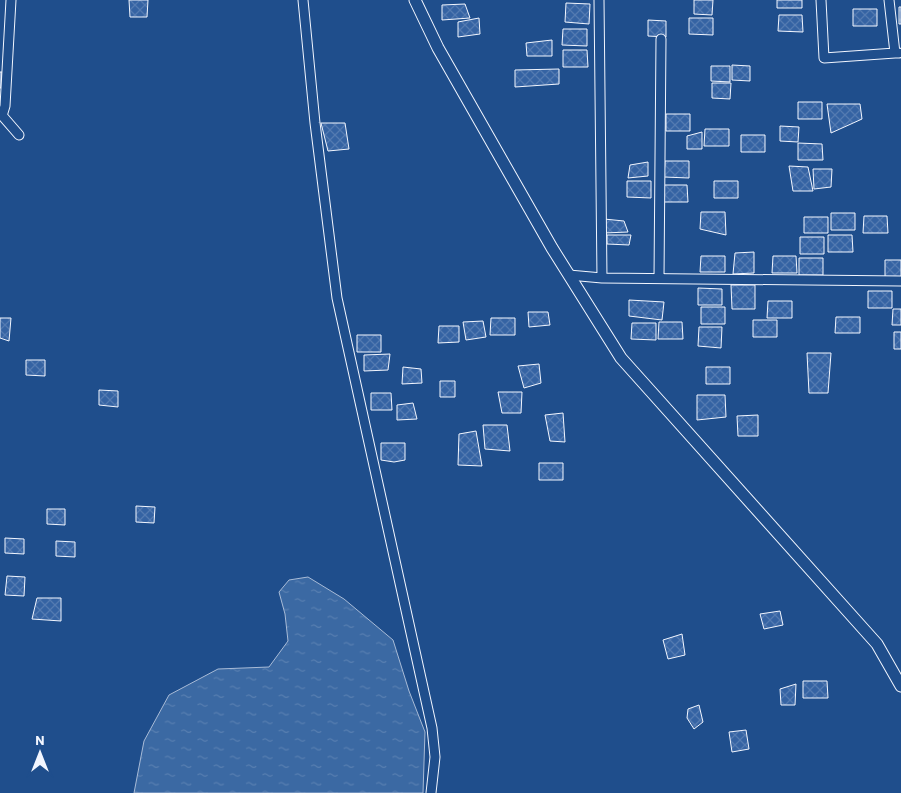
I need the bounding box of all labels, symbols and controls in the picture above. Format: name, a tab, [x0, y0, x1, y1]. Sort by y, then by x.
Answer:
north arrow	[15, 728, 65, 778]
text: N	[35, 731, 45, 748]

